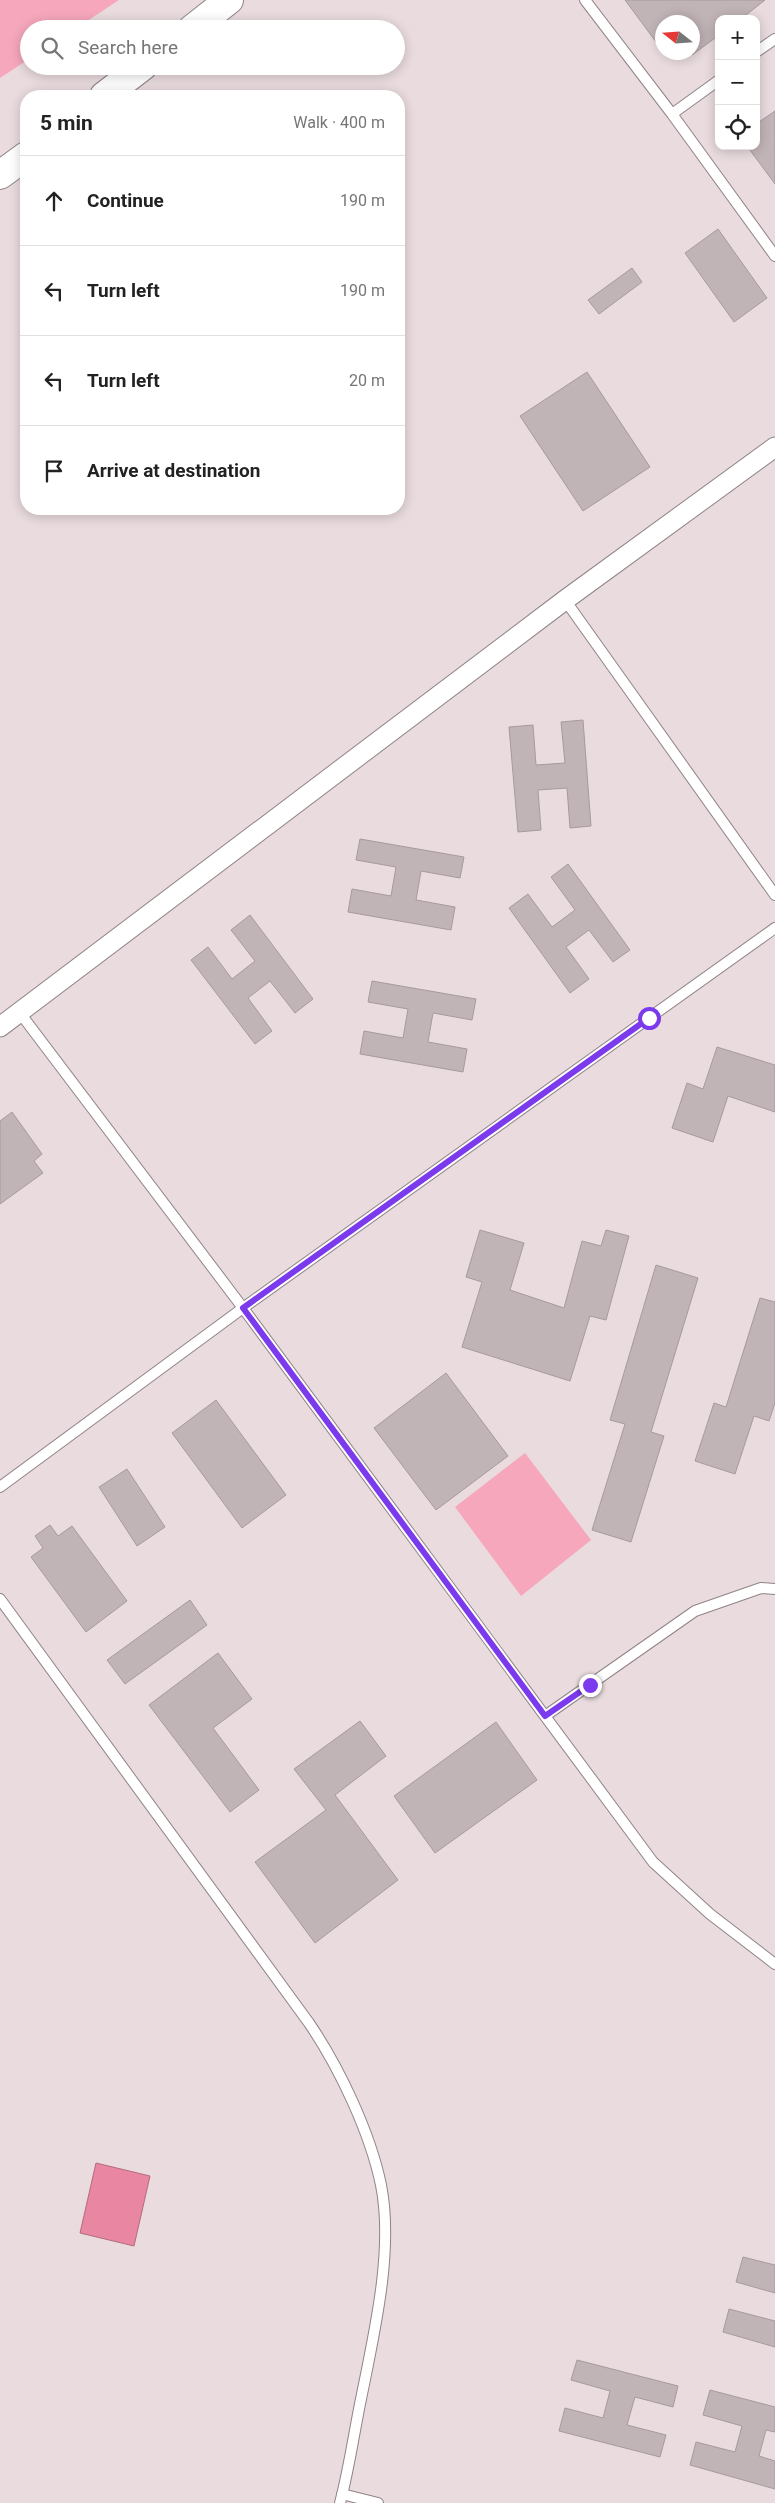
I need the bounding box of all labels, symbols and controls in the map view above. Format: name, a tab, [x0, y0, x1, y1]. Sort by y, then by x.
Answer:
north arrow	[655, 15, 700, 60]
map controls	[715, 15, 760, 150]
button: +	[715, 15, 760, 60]
search box	[20, 20, 405, 75]
icon: search	[38, 34, 66, 62]
text: Search here	[78, 36, 178, 59]
button: −	[715, 60, 760, 105]
button: locate	[715, 105, 760, 150]
text: 5 min	[40, 111, 93, 135]
text: Walk · 400 m	[293, 113, 385, 132]
icon: ahead	[40, 187, 68, 215]
text: Continue	[87, 189, 164, 212]
text: 190 m	[340, 191, 385, 210]
icon: left	[40, 277, 68, 305]
text: Turn left	[87, 279, 160, 302]
text: 190 m	[340, 281, 385, 300]
icon: left	[40, 367, 68, 395]
text: Turn left	[87, 369, 160, 392]
text: 20 m	[349, 371, 385, 390]
icon: arrive	[40, 457, 68, 485]
text: Arrive at destination	[87, 459, 260, 482]
route start	[638, 1007, 661, 1030]
route end	[579, 1674, 602, 1697]

